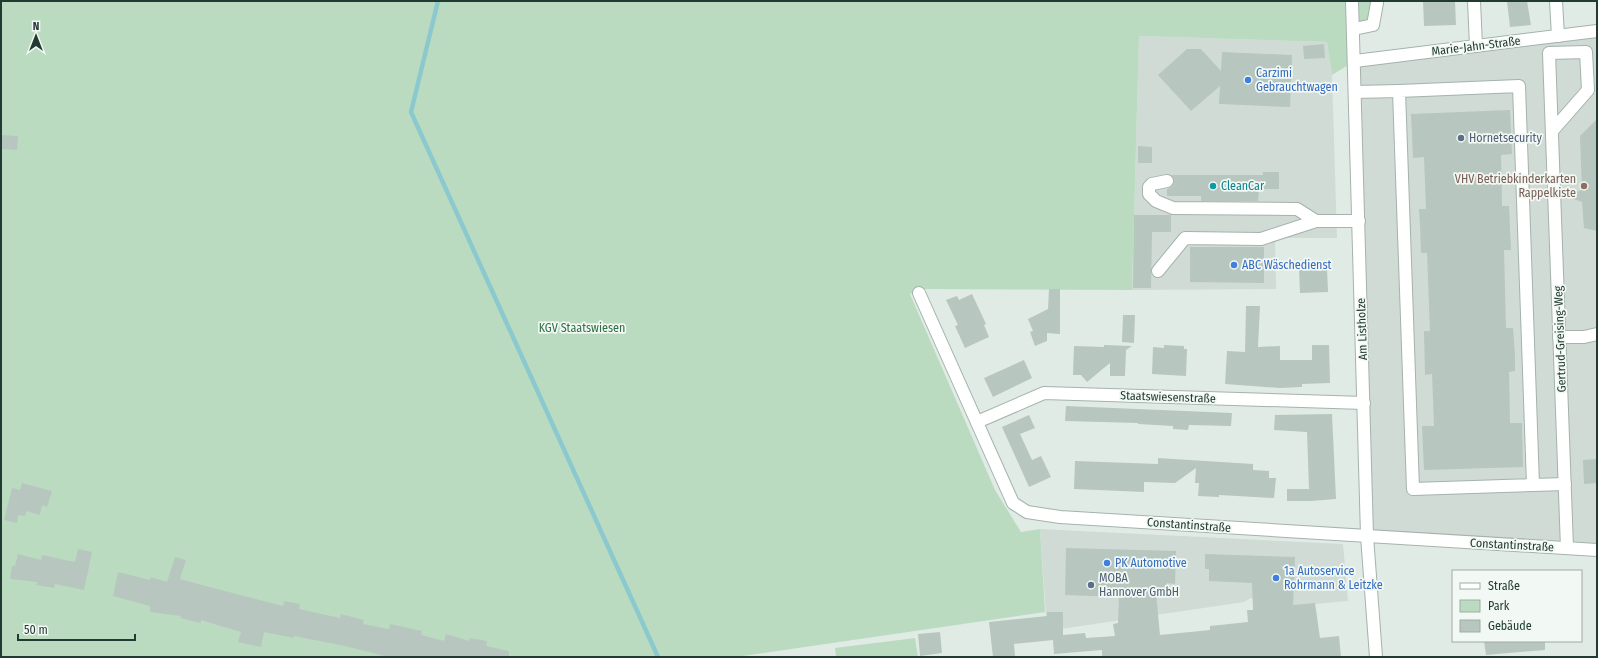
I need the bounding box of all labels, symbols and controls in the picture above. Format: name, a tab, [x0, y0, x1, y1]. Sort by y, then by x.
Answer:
north arrow	[16, 16, 56, 56]
text: N	[33, 20, 39, 33]
street label: Marie-Jahn-Straße	[1431, 34, 1521, 58]
place label: Carzimi Gebrauchtwagen	[1256, 66, 1338, 94]
marker: Carzimi Gebrauchtwagen	[1243, 75, 1253, 85]
place label: Hornetsecurity	[1469, 131, 1542, 145]
marker: Hornetsecurity	[1456, 133, 1466, 143]
place label: VHV Betriebkinderkarten Rappelkiste	[1455, 172, 1576, 200]
place label: CleanCar	[1221, 179, 1265, 193]
marker: CleanCar	[1208, 181, 1218, 191]
marker: VHV Betriebkinderkarten Rappelkiste	[1579, 181, 1589, 191]
place label: ABC Wäschedienst	[1242, 258, 1332, 272]
marker: ABC Wäschedienst	[1229, 260, 1239, 270]
street label: Gertrud-Greising-Weg	[1551, 285, 1569, 393]
street label: Am Listholze	[1354, 298, 1370, 360]
park label: KGV Staatswiesen	[539, 321, 625, 335]
street label: Staatswiesenstraße	[1120, 388, 1216, 406]
street label: Constantinstraße	[1147, 515, 1231, 535]
street label: Constantinstraße	[1470, 536, 1554, 554]
place label: PK Automotive	[1115, 556, 1187, 570]
marker: PK Automotive	[1102, 558, 1112, 568]
place label: 1a Autoservice Rohrmann & Leitzke	[1284, 564, 1383, 592]
legend	[1452, 570, 1582, 642]
place label: MOBA Hannover GmbH	[1099, 571, 1179, 599]
marker: 1a Autoservice Rohrmann & Leitzke	[1271, 573, 1281, 583]
text: Straße	[1488, 579, 1520, 593]
marker: MOBA Hannover GmbH	[1086, 580, 1096, 590]
text: Park	[1488, 599, 1510, 613]
scale bar	[18, 616, 135, 642]
text: Gebäude	[1488, 619, 1532, 633]
text: 50 m	[24, 623, 48, 637]

